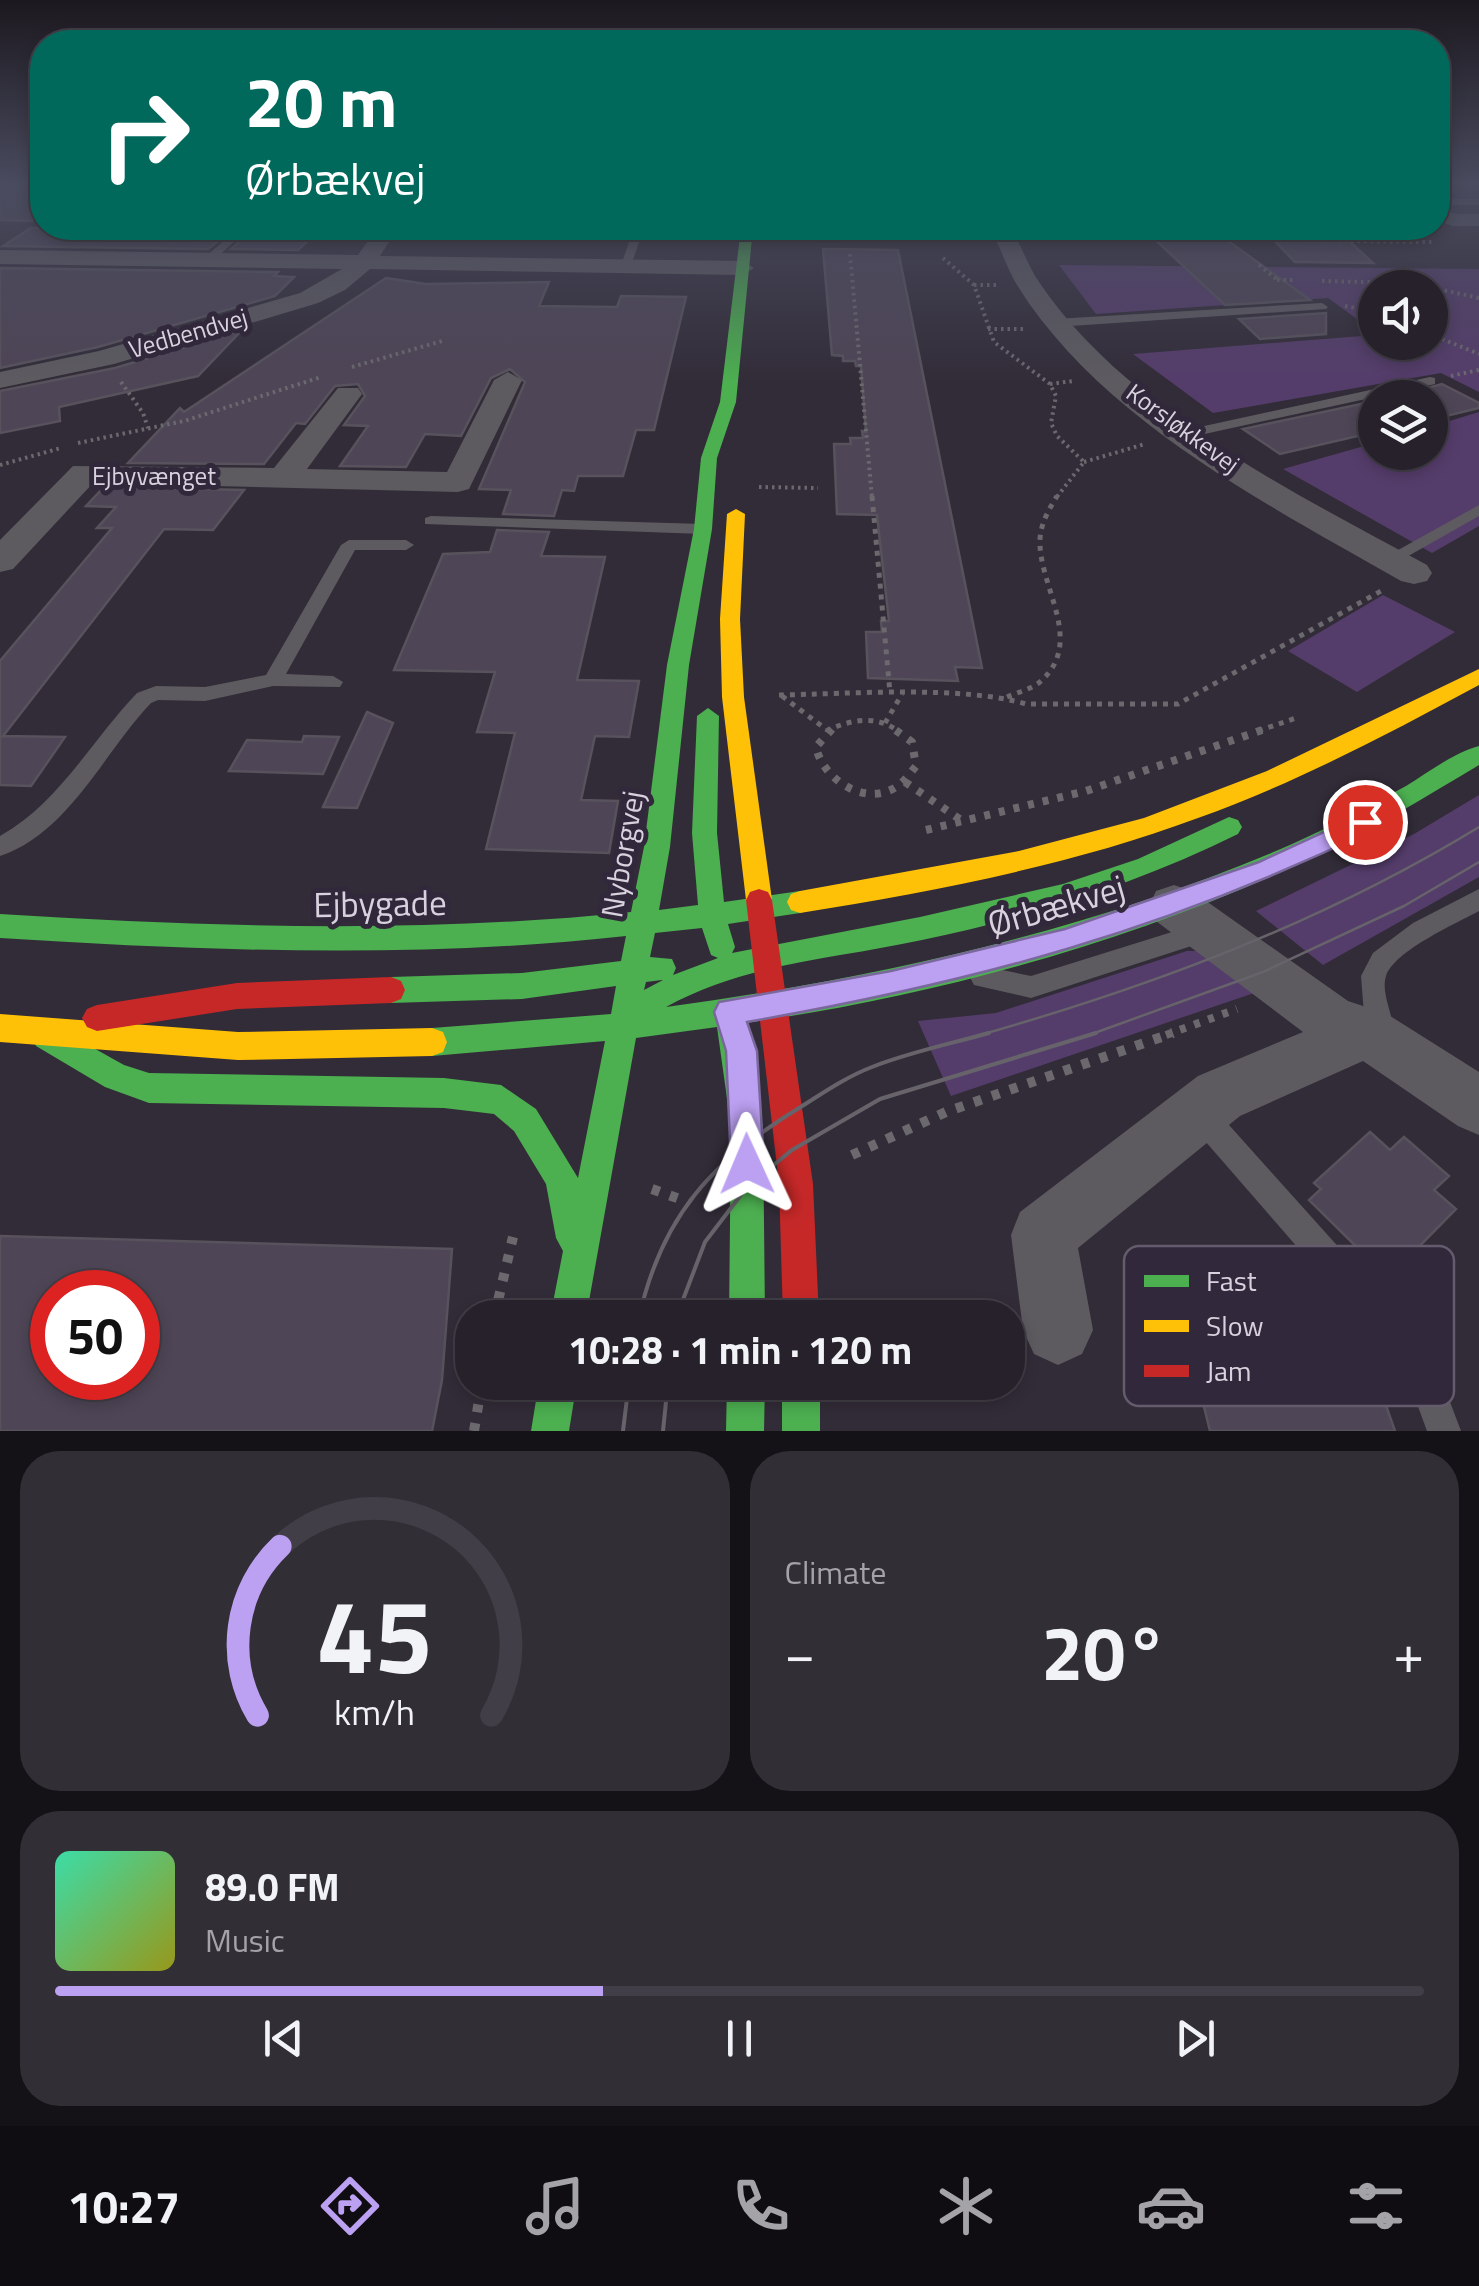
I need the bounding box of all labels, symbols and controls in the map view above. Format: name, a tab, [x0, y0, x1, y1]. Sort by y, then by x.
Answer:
text: 20 m	[245, 48, 398, 154]
icon: right	[80, 70, 210, 200]
text: Ørbækvej	[245, 144, 426, 212]
map controls	[1358, 270, 1448, 470]
button: sound	[1358, 270, 1448, 360]
street label: Vedbendvej	[124, 298, 252, 368]
street label: Korsløkkevej	[1118, 374, 1248, 482]
button: layers	[1358, 380, 1448, 470]
street label: Ejbyvænget	[92, 457, 216, 495]
pin	[1323, 780, 1408, 865]
street label: Nyborgvej	[588, 787, 656, 921]
icon: arrive	[1338, 795, 1393, 850]
street label: Ørbækvej	[981, 860, 1131, 950]
street label: Ejbygade	[313, 875, 447, 931]
position arrow	[695, 1112, 799, 1216]
legend	[1124, 1246, 1454, 1406]
text: Fast	[1206, 1259, 1257, 1302]
speed limit sign: 50	[30, 1270, 160, 1400]
text: Slow	[1206, 1304, 1264, 1347]
text: 10:28 · 1 min · 120 m	[568, 1321, 912, 1379]
text: Jam	[1206, 1349, 1252, 1392]
text: Climate	[785, 1548, 886, 1596]
text: 45	[317, 1555, 433, 1713]
text: 20°	[1041, 1595, 1167, 1709]
text: −	[785, 1611, 815, 1694]
text: +	[1393, 1611, 1424, 1694]
text: km/h	[334, 1684, 415, 1739]
text: 89.0 FM	[205, 1858, 340, 1916]
text: Music	[205, 1916, 285, 1964]
icon: previous	[256, 2011, 311, 2066]
icon: pause	[712, 2011, 767, 2066]
icon: next	[1168, 2011, 1223, 2066]
icon: directions	[315, 2171, 385, 2241]
icon: music	[520, 2171, 590, 2241]
icon: phone	[726, 2171, 796, 2241]
icon: climate	[931, 2171, 1001, 2241]
icon: car	[1136, 2171, 1206, 2241]
icon: filters	[1341, 2171, 1411, 2241]
text: 10:27	[68, 2172, 180, 2240]

